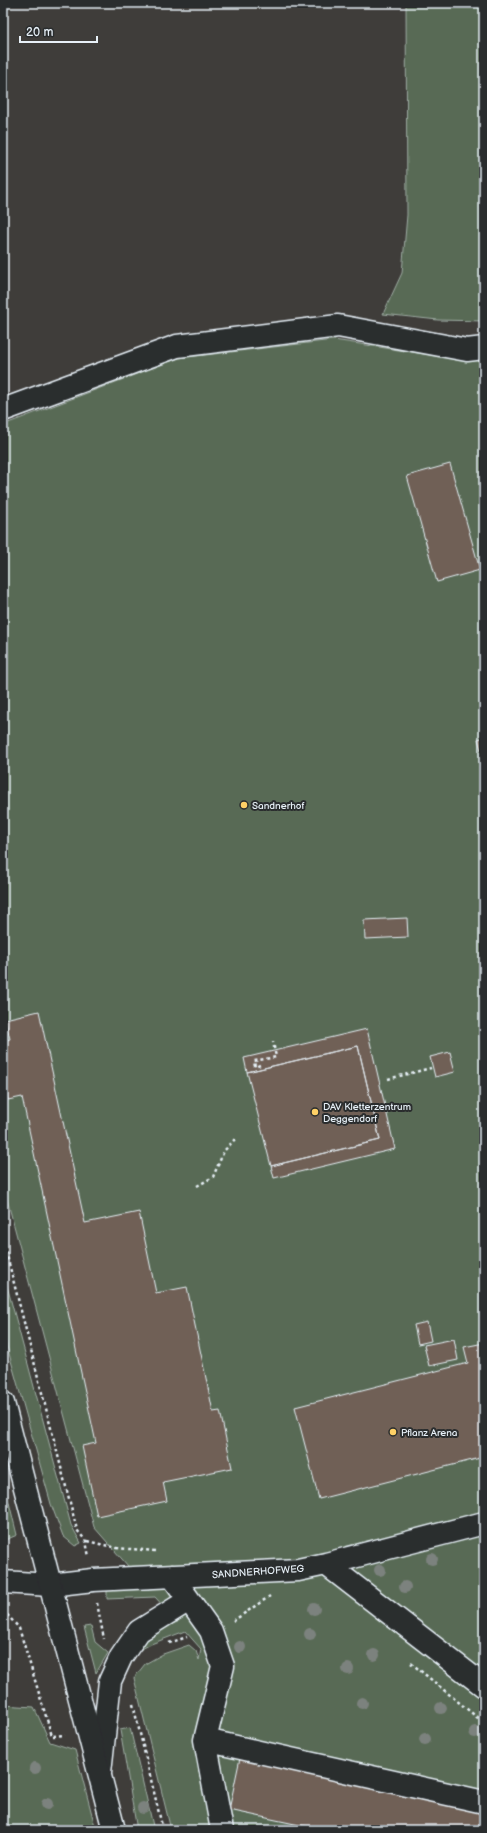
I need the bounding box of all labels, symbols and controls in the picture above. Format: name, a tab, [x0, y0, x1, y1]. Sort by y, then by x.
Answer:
scale bar	[20, 18, 97, 44]
text: 20 m	[26, 25, 53, 40]
marker: Sandnerhof	[239, 800, 249, 810]
place label: Sandnerhof	[252, 800, 305, 812]
place label: DAV Kletterzentrum Deggendorf	[323, 1101, 411, 1125]
marker: DAV Kletterzentrum Deggendorf	[310, 1107, 320, 1117]
marker: Pflanz Arena	[388, 1427, 398, 1437]
place label: Pflanz Arena	[401, 1427, 458, 1439]
street label: SANDNERHOFWEG	[212, 1563, 305, 1581]

